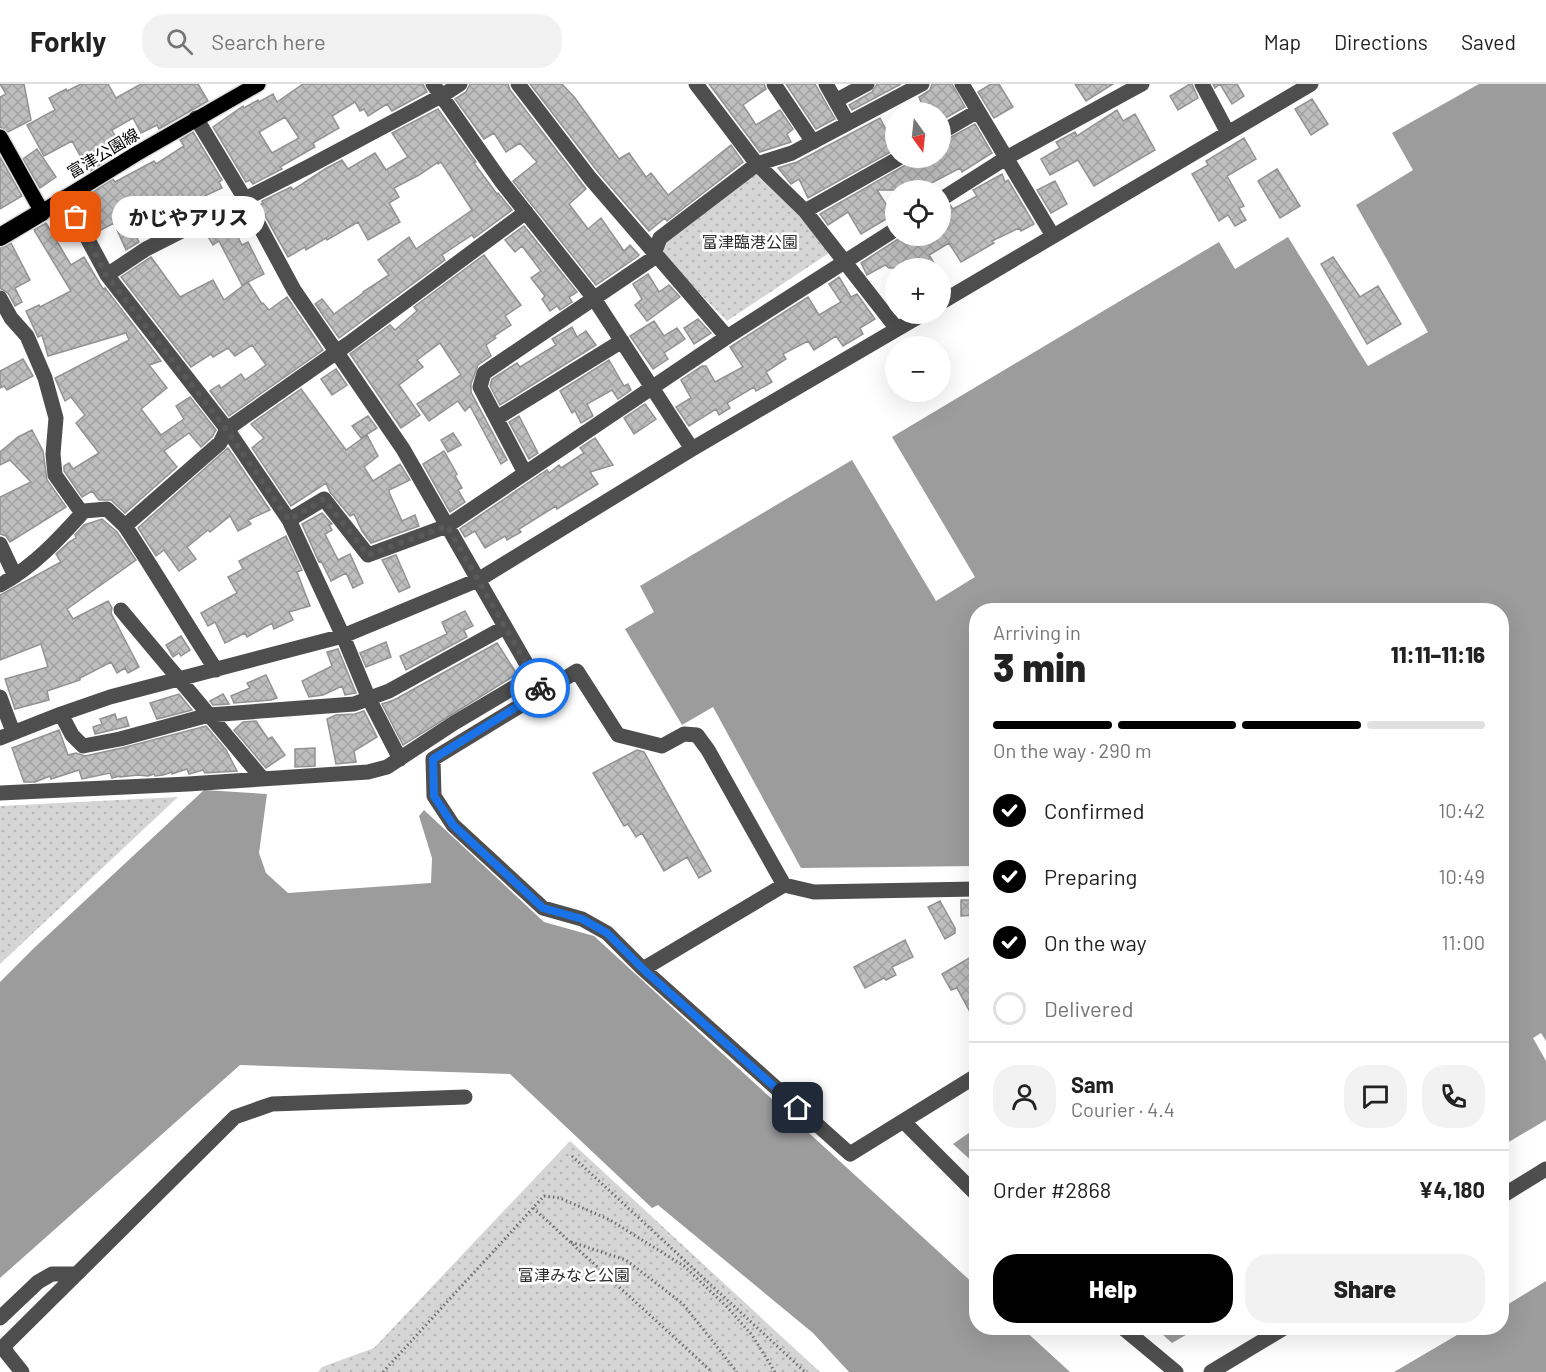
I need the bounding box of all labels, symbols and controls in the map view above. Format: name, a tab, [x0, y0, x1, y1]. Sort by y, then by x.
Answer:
search box	[142, 14, 562, 68]
text: Forkly	[30, 24, 106, 58]
icon: search	[163, 25, 196, 58]
text: Search here	[211, 28, 326, 54]
text: Map	[1264, 29, 1301, 54]
text: Directions	[1334, 29, 1428, 54]
text: Saved	[1461, 29, 1516, 54]
north arrow	[885, 102, 951, 168]
map controls	[885, 102, 951, 402]
street label: 富津公園線	[64, 124, 142, 181]
button: locate	[885, 180, 951, 246]
pin	[50, 191, 101, 242]
callout: かじやアリス	[112, 196, 265, 238]
icon: bag	[59, 200, 92, 233]
text: かじやアリス	[129, 205, 249, 229]
park label: 富津臨港公園	[702, 232, 798, 251]
button: +	[885, 258, 951, 324]
button: −	[885, 336, 951, 402]
text: Arriving in	[993, 620, 1081, 644]
text: 11:11–11:16	[1391, 641, 1485, 667]
text: 3 min	[993, 643, 1086, 690]
courier	[510, 658, 570, 718]
icon: bike	[524, 672, 557, 705]
text: On the way · 290 m	[993, 738, 1152, 762]
icon: check	[993, 794, 1026, 827]
text: Confirmed	[1044, 797, 1144, 823]
text: 10:42	[1438, 798, 1485, 822]
icon: check	[993, 860, 1026, 893]
text: Preparing	[1044, 863, 1137, 889]
text: 10:49	[1438, 864, 1485, 888]
icon: check	[993, 926, 1026, 959]
text: On the way	[1044, 929, 1147, 955]
text: 11:00	[1442, 930, 1485, 954]
text: Delivered	[1044, 995, 1133, 1021]
button: person	[993, 1065, 1056, 1128]
button: chat	[1344, 1065, 1407, 1128]
button: phone	[1422, 1065, 1485, 1128]
text: Sam	[1071, 1071, 1114, 1097]
pin	[772, 1082, 823, 1133]
icon: home	[781, 1091, 814, 1124]
text: Courier · 4.4	[1071, 1097, 1175, 1121]
text: Order #2868	[993, 1176, 1111, 1202]
text: ¥4,180	[1419, 1176, 1485, 1202]
button: Help	[993, 1254, 1233, 1323]
button: Share	[1245, 1254, 1485, 1323]
park label: 富津みなと公園	[518, 1265, 630, 1284]

